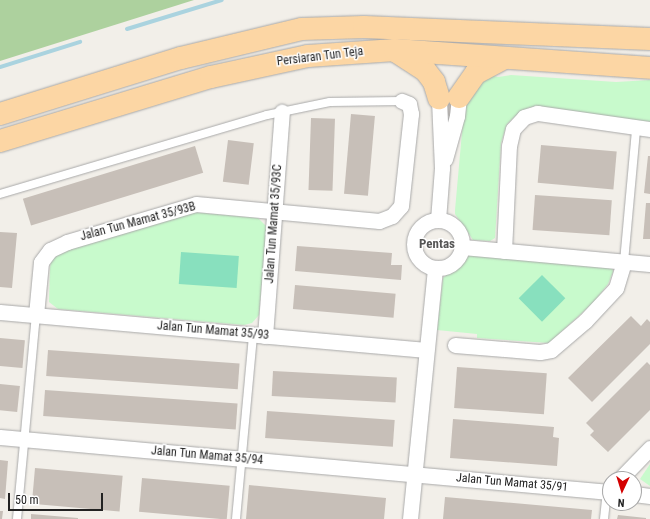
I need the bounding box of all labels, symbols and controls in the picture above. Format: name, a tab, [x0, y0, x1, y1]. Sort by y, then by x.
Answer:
street label: Persiaran Tun Teja	[276, 45, 364, 69]
street label: Jalan Tun Mamat 35/93C	[263, 164, 285, 284]
street label: Jalan Tun Mamat 35/93B	[79, 200, 197, 244]
district label: Pentas	[419, 236, 455, 252]
street label: Jalan Tun Mamat 35/93	[156, 319, 270, 343]
street label: Jalan Tun Mamat 35/94	[150, 444, 264, 468]
street label: Jalan Tun Mamat 35/91	[455, 471, 569, 495]
north arrow	[602, 471, 642, 511]
scale bar	[10, 485, 105, 511]
text: 50 m	[15, 493, 39, 507]
text: N	[617, 496, 625, 509]

